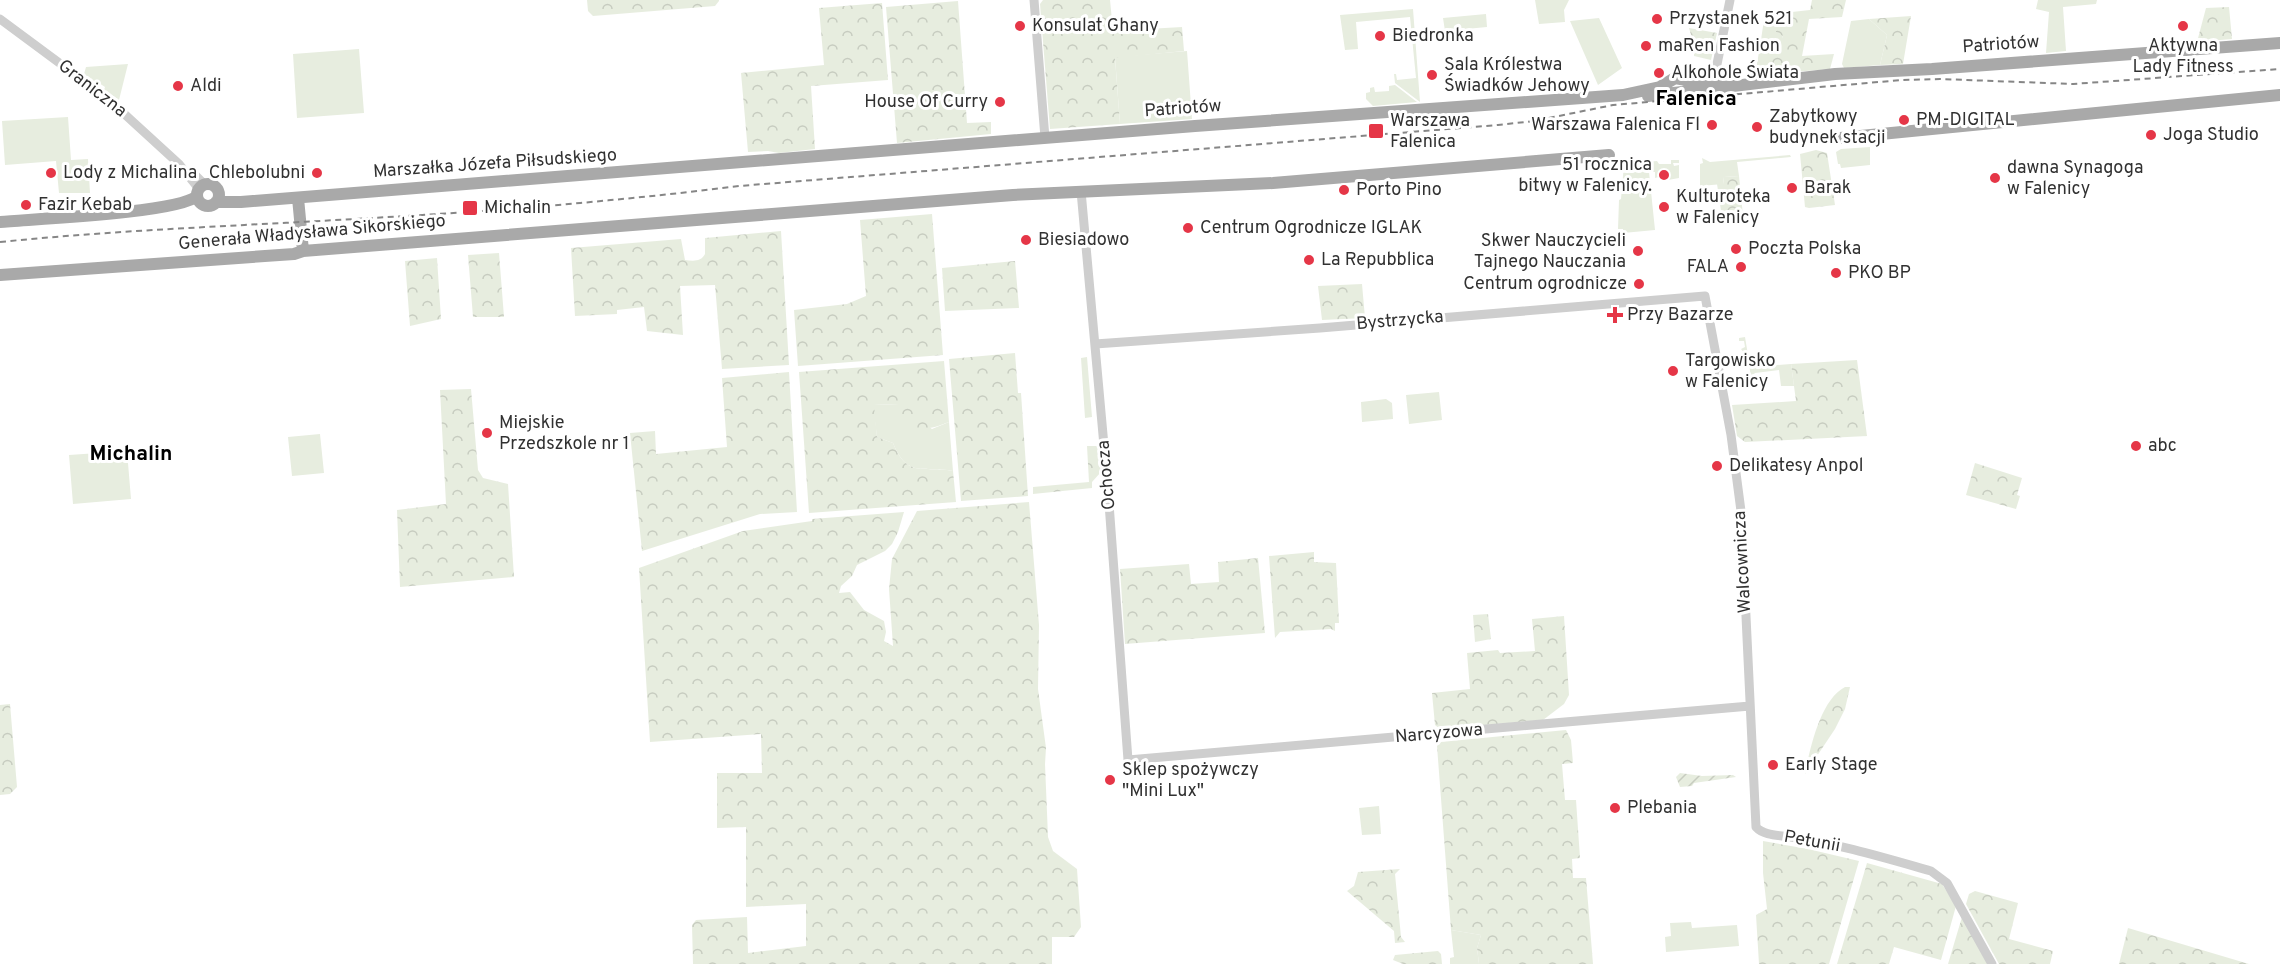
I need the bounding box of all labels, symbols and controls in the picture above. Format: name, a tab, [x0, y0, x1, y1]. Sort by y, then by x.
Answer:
place label: Przystanek 521	[1669, 8, 1793, 31]
marker: Przystanek 521	[1650, 12, 1664, 26]
place label: Konsulat Ghany	[1032, 15, 1159, 38]
marker: Konsulat Ghany	[1013, 19, 1027, 33]
marker: Aktywna Lady Fitness	[2176, 19, 2190, 33]
place label: Biedronka	[1392, 25, 1474, 48]
marker: Biedronka	[1373, 29, 1387, 43]
street label: Patriotów	[1962, 31, 2040, 59]
place label: maRen Fashion	[1658, 35, 1780, 58]
place label: Aktywna Lady Fitness	[2132, 35, 2234, 79]
marker: maRen Fashion	[1639, 39, 1653, 53]
place label: Sala Królestwa Świadków Jehowy	[1444, 54, 1590, 98]
street label: Graniczna	[53, 55, 131, 123]
place label: Alkohole Świata	[1671, 60, 1799, 85]
marker: Alkohole Świata	[1652, 66, 1666, 80]
marker: Sala Królestwa Świadków Jehowy	[1425, 68, 1439, 82]
place label: Aldi	[190, 75, 222, 98]
marker: Aldi	[171, 79, 185, 93]
district label: Falenica	[1655, 86, 1737, 113]
place label: House Of Curry	[864, 91, 988, 114]
marker: House Of Curry	[993, 95, 1007, 109]
street label: Patriotów	[1144, 95, 1222, 123]
place label: Zabytkowy budynek stacji	[1769, 106, 1886, 150]
place label: PM-DIGITAL	[1916, 109, 2015, 132]
place label: Warszawa Falenica	[1390, 110, 1470, 154]
marker: PM-DIGITAL	[1897, 113, 1911, 127]
place label: Warszawa Falenica Fl	[1531, 114, 1700, 137]
marker: Warszawa Falenica Fl	[1705, 118, 1719, 132]
marker: Zabytkowy budynek stacji	[1750, 120, 1764, 134]
marker: Warszawa Falenica	[1367, 122, 1385, 140]
place label: Joga Studio	[2163, 124, 2259, 147]
marker: Joga Studio	[2144, 128, 2158, 142]
street label: Marszałka Józefa Piłsudskiego	[372, 144, 618, 184]
place label: 51 rocznica bitwy w Falenicy.	[1518, 154, 1652, 198]
place label: dawna Synagoga w Falenicy	[2007, 157, 2143, 201]
place label: Lody z Michalina	[63, 162, 197, 185]
place label: Chlebolubni	[209, 162, 305, 185]
marker: Lody z Michalina	[44, 166, 58, 180]
marker: Chlebolubni	[310, 166, 324, 180]
marker: 51 rocznica bitwy w Falenicy.	[1657, 168, 1671, 182]
marker: dawna Synagoga w Falenicy	[1988, 171, 2002, 185]
place label: Barak	[1804, 177, 1851, 200]
place label: Porto Pino	[1356, 179, 1442, 202]
marker: Barak	[1785, 181, 1799, 195]
marker: Porto Pino	[1337, 183, 1351, 197]
place label: Kulturoteka w Falenicy	[1676, 186, 1771, 230]
place label: Fazir Kebab	[38, 194, 132, 217]
place label: Michalin	[484, 197, 551, 220]
marker: Fazir Kebab	[19, 198, 33, 212]
marker: Michalin	[461, 199, 479, 217]
marker: Kulturoteka w Falenicy	[1657, 200, 1671, 214]
street label: Generała Władysława Sikorskiego	[177, 210, 447, 256]
place label: Centrum Ogrodnicze IGLAK	[1200, 217, 1422, 240]
marker: Centrum Ogrodnicze IGLAK	[1181, 221, 1195, 235]
place label: Biesiadowo	[1038, 229, 1129, 252]
place label: Skwer Nauczycieli Tajnego Nauczania	[1474, 230, 1626, 274]
marker: Biesiadowo	[1019, 233, 1033, 247]
place label: Poczta Polska	[1748, 238, 1861, 261]
marker: Poczta Polska	[1729, 242, 1743, 256]
marker: Skwer Nauczycieli Tajnego Nauczania	[1631, 244, 1645, 258]
place label: La Repubblica	[1321, 249, 1434, 272]
marker: La Repubblica	[1302, 253, 1316, 267]
place label: FALA	[1687, 256, 1729, 279]
marker: FALA	[1734, 260, 1748, 274]
place label: PKO BP	[1848, 262, 1911, 285]
marker: PKO BP	[1829, 266, 1843, 280]
place label: Centrum ogrodnicze	[1463, 273, 1627, 296]
marker: Centrum ogrodnicze	[1632, 277, 1646, 291]
place label: Przy Bazarze	[1627, 304, 1734, 327]
street label: Bystrzycka	[1355, 306, 1445, 336]
marker: Przy Bazarze	[1608, 308, 1622, 322]
place label: Targowisko w Falenicy	[1685, 350, 1775, 394]
marker: Targowisko w Falenicy	[1666, 364, 1680, 378]
place label: Miejskie Przedszkole nr 1	[499, 412, 630, 456]
marker: Miejskie Przedszkole nr 1	[480, 426, 494, 440]
place label: abc	[2148, 435, 2177, 458]
street label: Ochocza	[1092, 439, 1122, 511]
marker: abc	[2129, 439, 2143, 453]
district label: Michalin	[90, 441, 172, 468]
place label: Delikatesy Anpol	[1729, 455, 1863, 478]
marker: Delikatesy Anpol	[1710, 459, 1724, 473]
street label: Walcownicza	[1729, 510, 1757, 614]
street label: Narcyzowa	[1394, 719, 1484, 749]
place label: Early Stage	[1785, 754, 1877, 777]
marker: Early Stage	[1766, 758, 1780, 772]
place label: Sklep spożywczy "Mini Lux"	[1122, 759, 1259, 803]
marker: Sklep spożywczy "Mini Lux"	[1103, 773, 1117, 787]
place label: Plebania	[1627, 797, 1697, 820]
marker: Plebania	[1608, 801, 1622, 815]
street label: Petunii	[1782, 826, 1842, 858]

